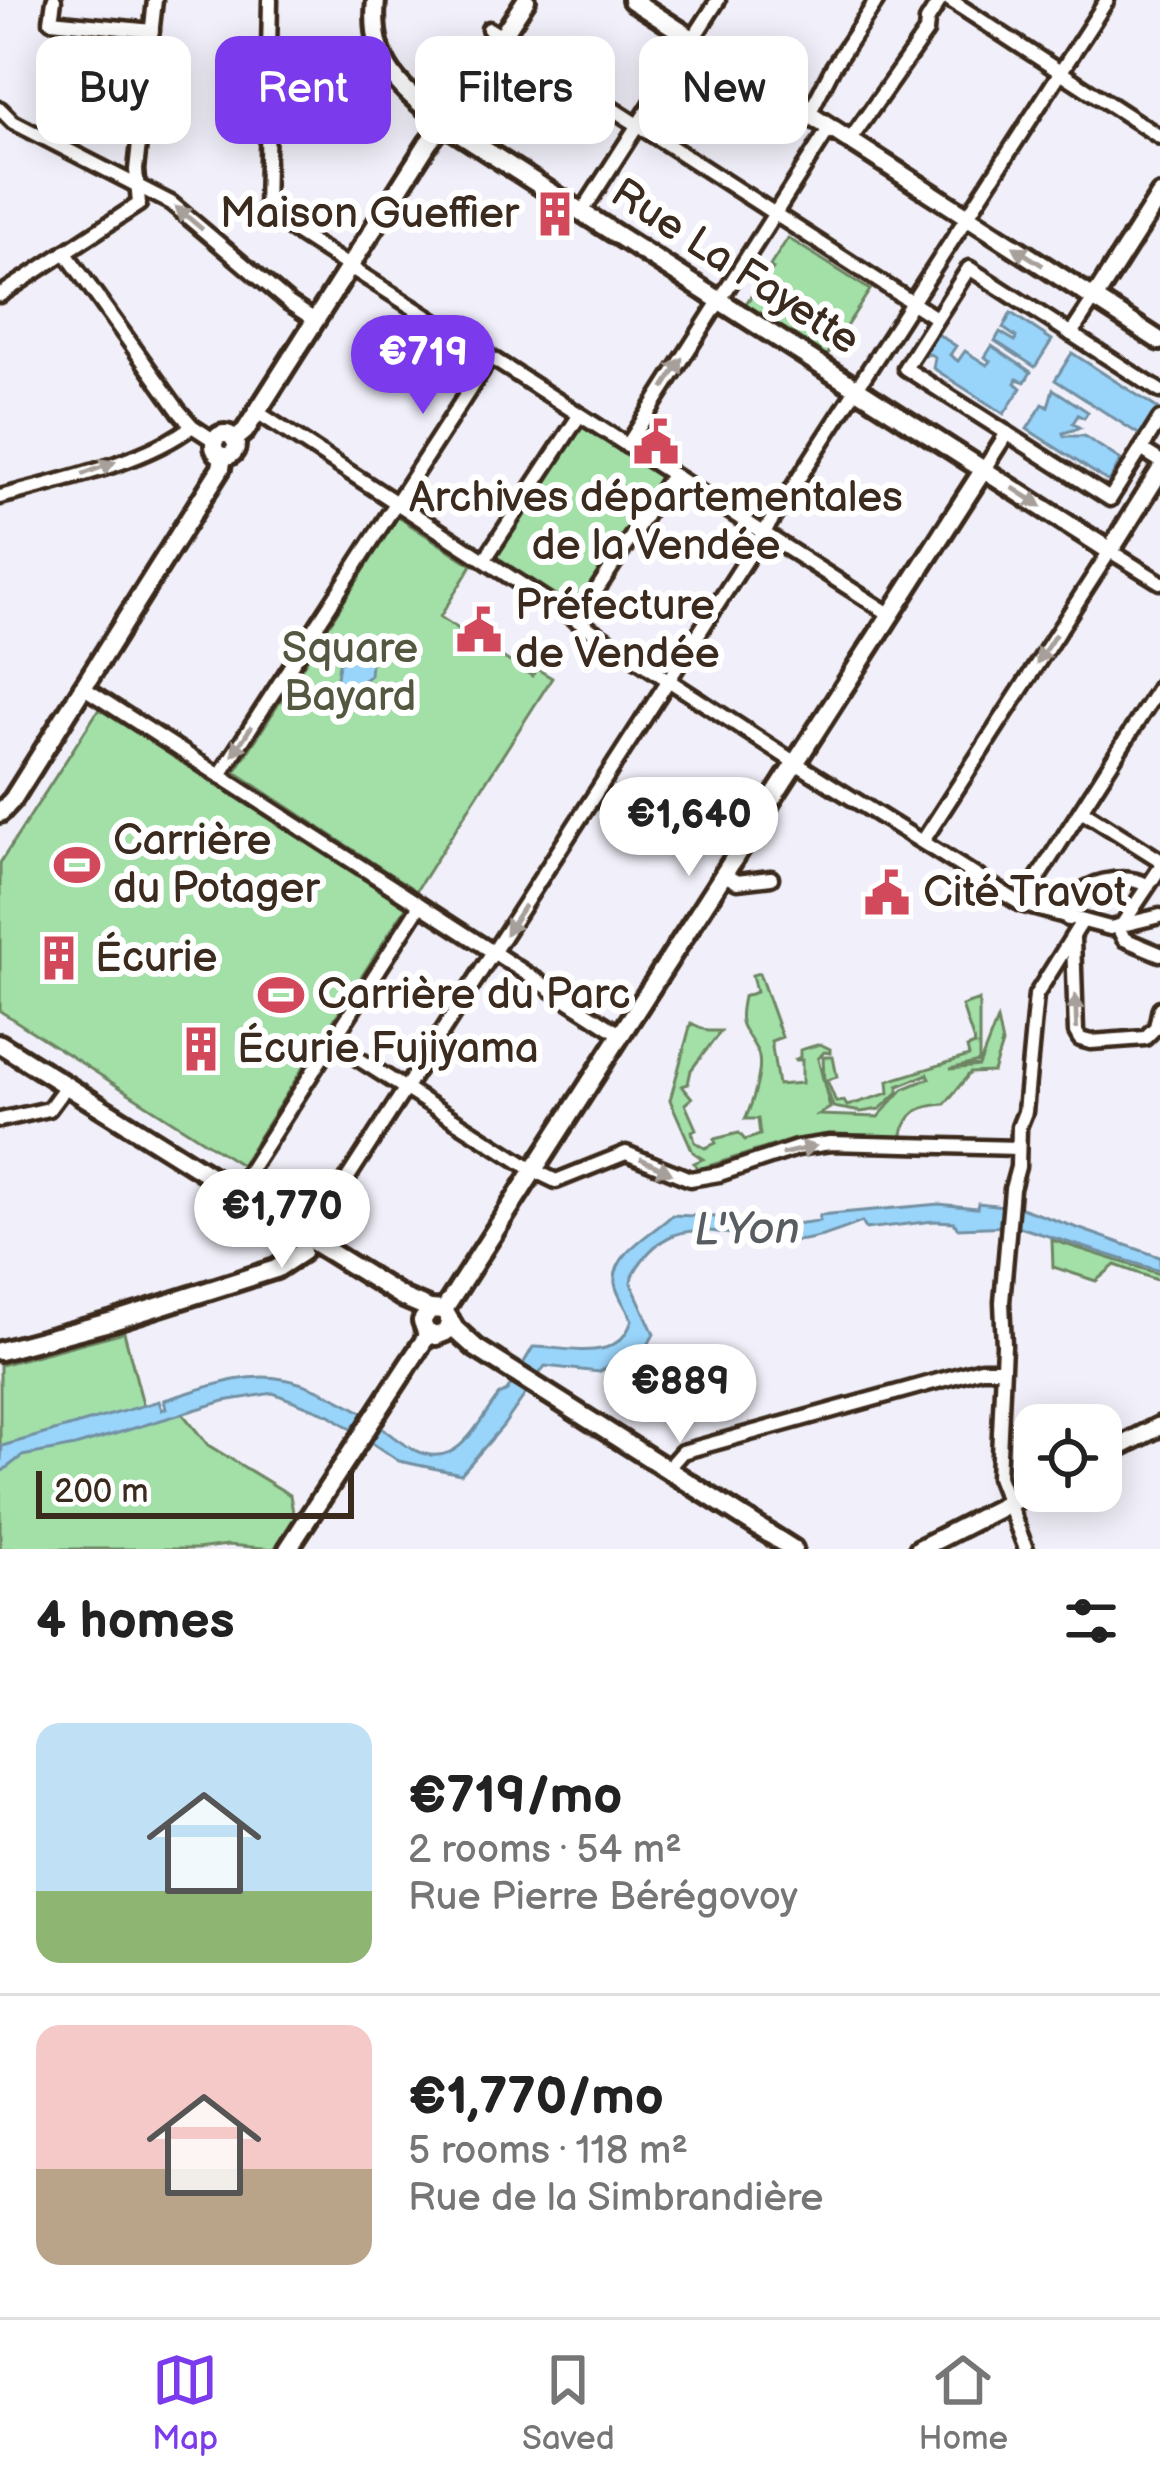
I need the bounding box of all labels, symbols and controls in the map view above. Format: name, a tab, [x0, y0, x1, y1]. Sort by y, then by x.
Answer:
chip: Buy	[36, 36, 191, 144]
chip: Rent	[215, 36, 391, 144]
chip: Filters	[415, 36, 615, 144]
chip: New	[639, 36, 808, 144]
street label: Rue La Fayette	[601, 168, 869, 366]
place label: Maison Gueffier	[220, 189, 520, 240]
building icon: Maison Gueffier	[530, 189, 580, 239]
one-way arrow	[174, 206, 204, 232]
one-way arrow	[1012, 245, 1044, 267]
pin: €719	[352, 315, 494, 417]
text: €719	[378, 330, 468, 377]
one-way arrow	[662, 356, 683, 390]
public building icon: Archives départementales de la Vendée	[631, 417, 681, 467]
one-way arrow	[81, 458, 117, 477]
place label: Archives départementales de la Vendée	[409, 473, 903, 572]
one-way arrow	[1010, 486, 1043, 508]
place label: Préfecture de Vendée	[515, 581, 720, 680]
public building icon: Préfecture de Vendée	[454, 605, 504, 655]
park label: Square Bayard	[282, 624, 418, 723]
one-way arrow	[1036, 633, 1058, 665]
one-way arrow	[231, 724, 253, 757]
pin: €1,640	[591, 777, 787, 879]
text: €1,640	[626, 792, 752, 839]
place label: Carrière du Potager	[113, 816, 321, 915]
sports icon: Carrière du Potager	[52, 840, 102, 890]
public building icon: Cité Travot	[862, 868, 912, 918]
place label: Cité Travot	[923, 868, 1127, 919]
one-way arrow	[504, 904, 526, 936]
place label: Écurie	[95, 931, 217, 984]
building icon: Écurie	[34, 933, 84, 983]
sports icon: Carrière du Parc	[256, 970, 306, 1020]
place label: Carrière du Parc	[317, 970, 631, 1021]
one-way arrow	[1066, 992, 1085, 1030]
place label: Écurie Fujiyama	[237, 1022, 539, 1075]
building icon: Écurie Fujiyama	[176, 1024, 226, 1074]
one-way arrow	[780, 1139, 818, 1158]
one-way arrow	[639, 1155, 673, 1175]
pin: €1,770	[184, 1169, 380, 1271]
text: €1,770	[221, 1184, 343, 1231]
water label: L'Yon	[694, 1202, 800, 1258]
pin: €889	[609, 1344, 751, 1446]
text: €889	[630, 1359, 730, 1406]
map controls	[1014, 1404, 1122, 1512]
button: locate	[1014, 1404, 1122, 1512]
scale bar	[36, 1465, 354, 1518]
text: 200 m	[54, 1472, 148, 1512]
icon: filters	[1058, 1588, 1124, 1654]
text: 4 homes	[36, 1591, 235, 1652]
text: €719/mo	[408, 1766, 622, 1827]
icon: home	[132, 1771, 276, 1915]
text: 2 rooms · 54 m²	[408, 1827, 682, 1874]
text: Rue Pierre Bérégovoy	[408, 1874, 798, 1921]
text: €1,770/mo	[408, 2067, 664, 2128]
icon: home	[132, 2073, 276, 2217]
text: 5 rooms · 118 m²	[408, 2128, 688, 2175]
text: Rue de la Simbrandière	[408, 2175, 823, 2222]
tab: Map	[152, 2347, 218, 2459]
tab: Saved	[522, 2347, 615, 2459]
tab: Home	[918, 2347, 1008, 2459]

